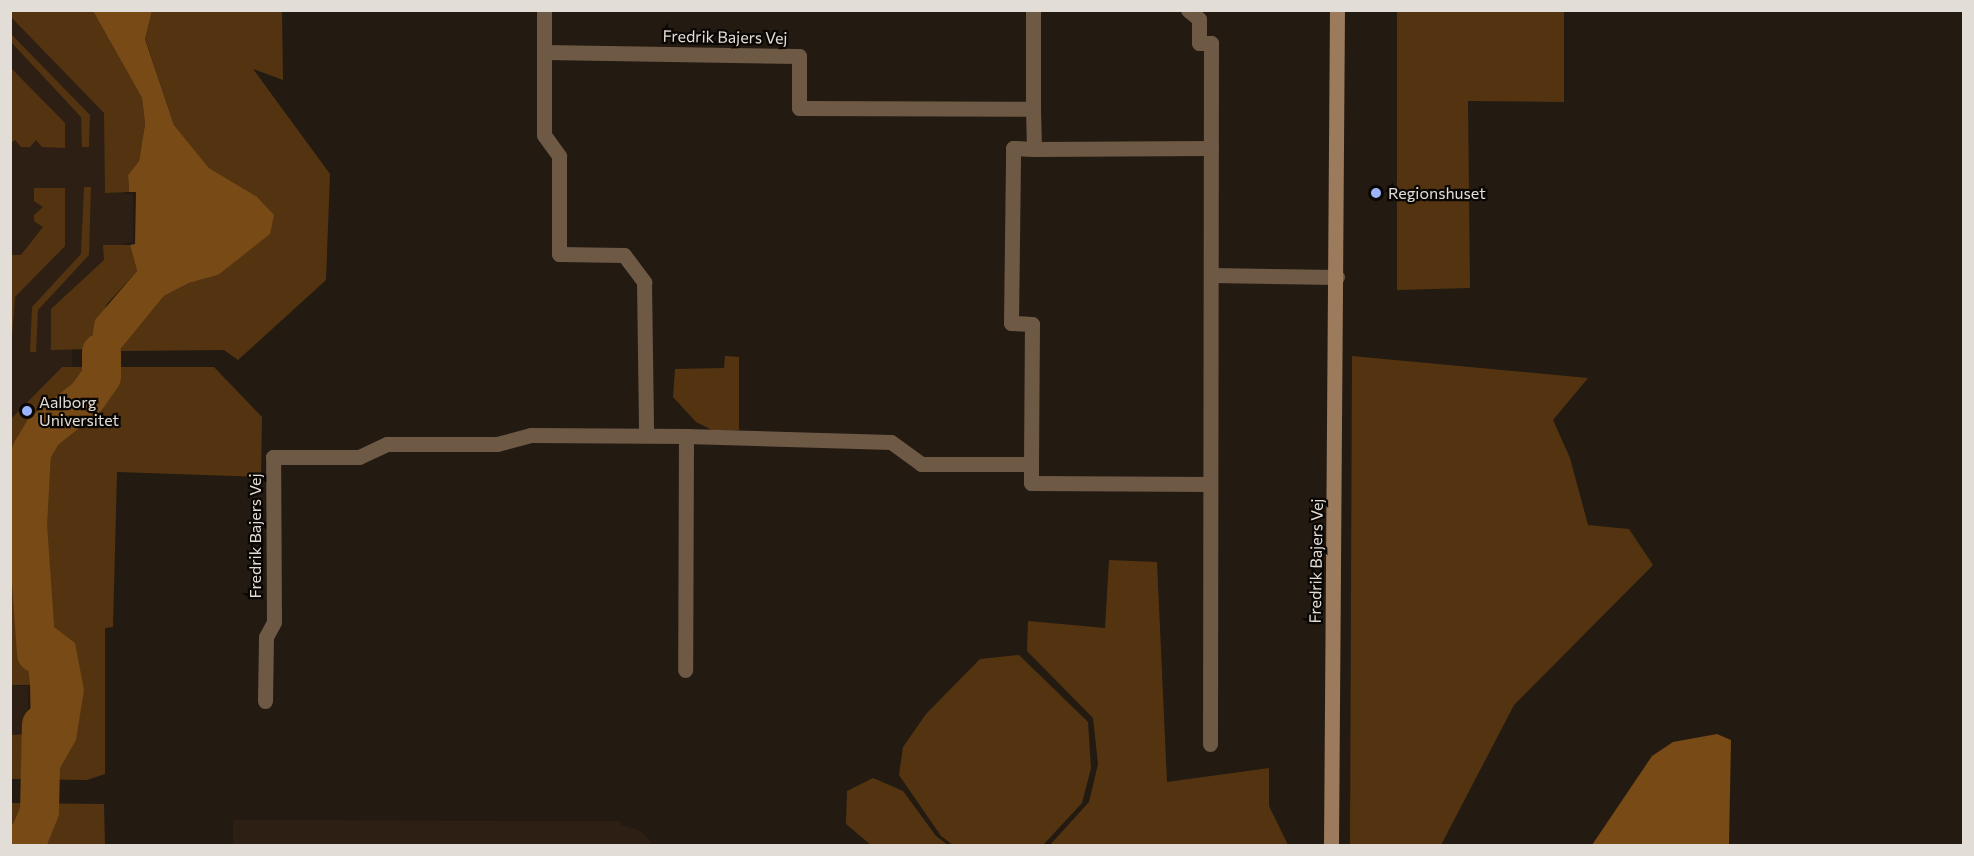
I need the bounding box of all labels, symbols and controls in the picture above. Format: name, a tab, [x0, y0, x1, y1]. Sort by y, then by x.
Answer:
street label: Fredrik Bajers Vej	[662, 26, 788, 48]
place label: Regionshuset	[1388, 183, 1486, 203]
marker: Regionshuset	[1369, 186, 1383, 200]
place label: Aalborg Universitet	[39, 392, 119, 430]
marker: Aalborg Universitet	[20, 404, 34, 418]
street label: Fredrik Bajers Vej	[245, 473, 265, 599]
street label: Fredrik Bajers Vej	[1305, 498, 1327, 624]

